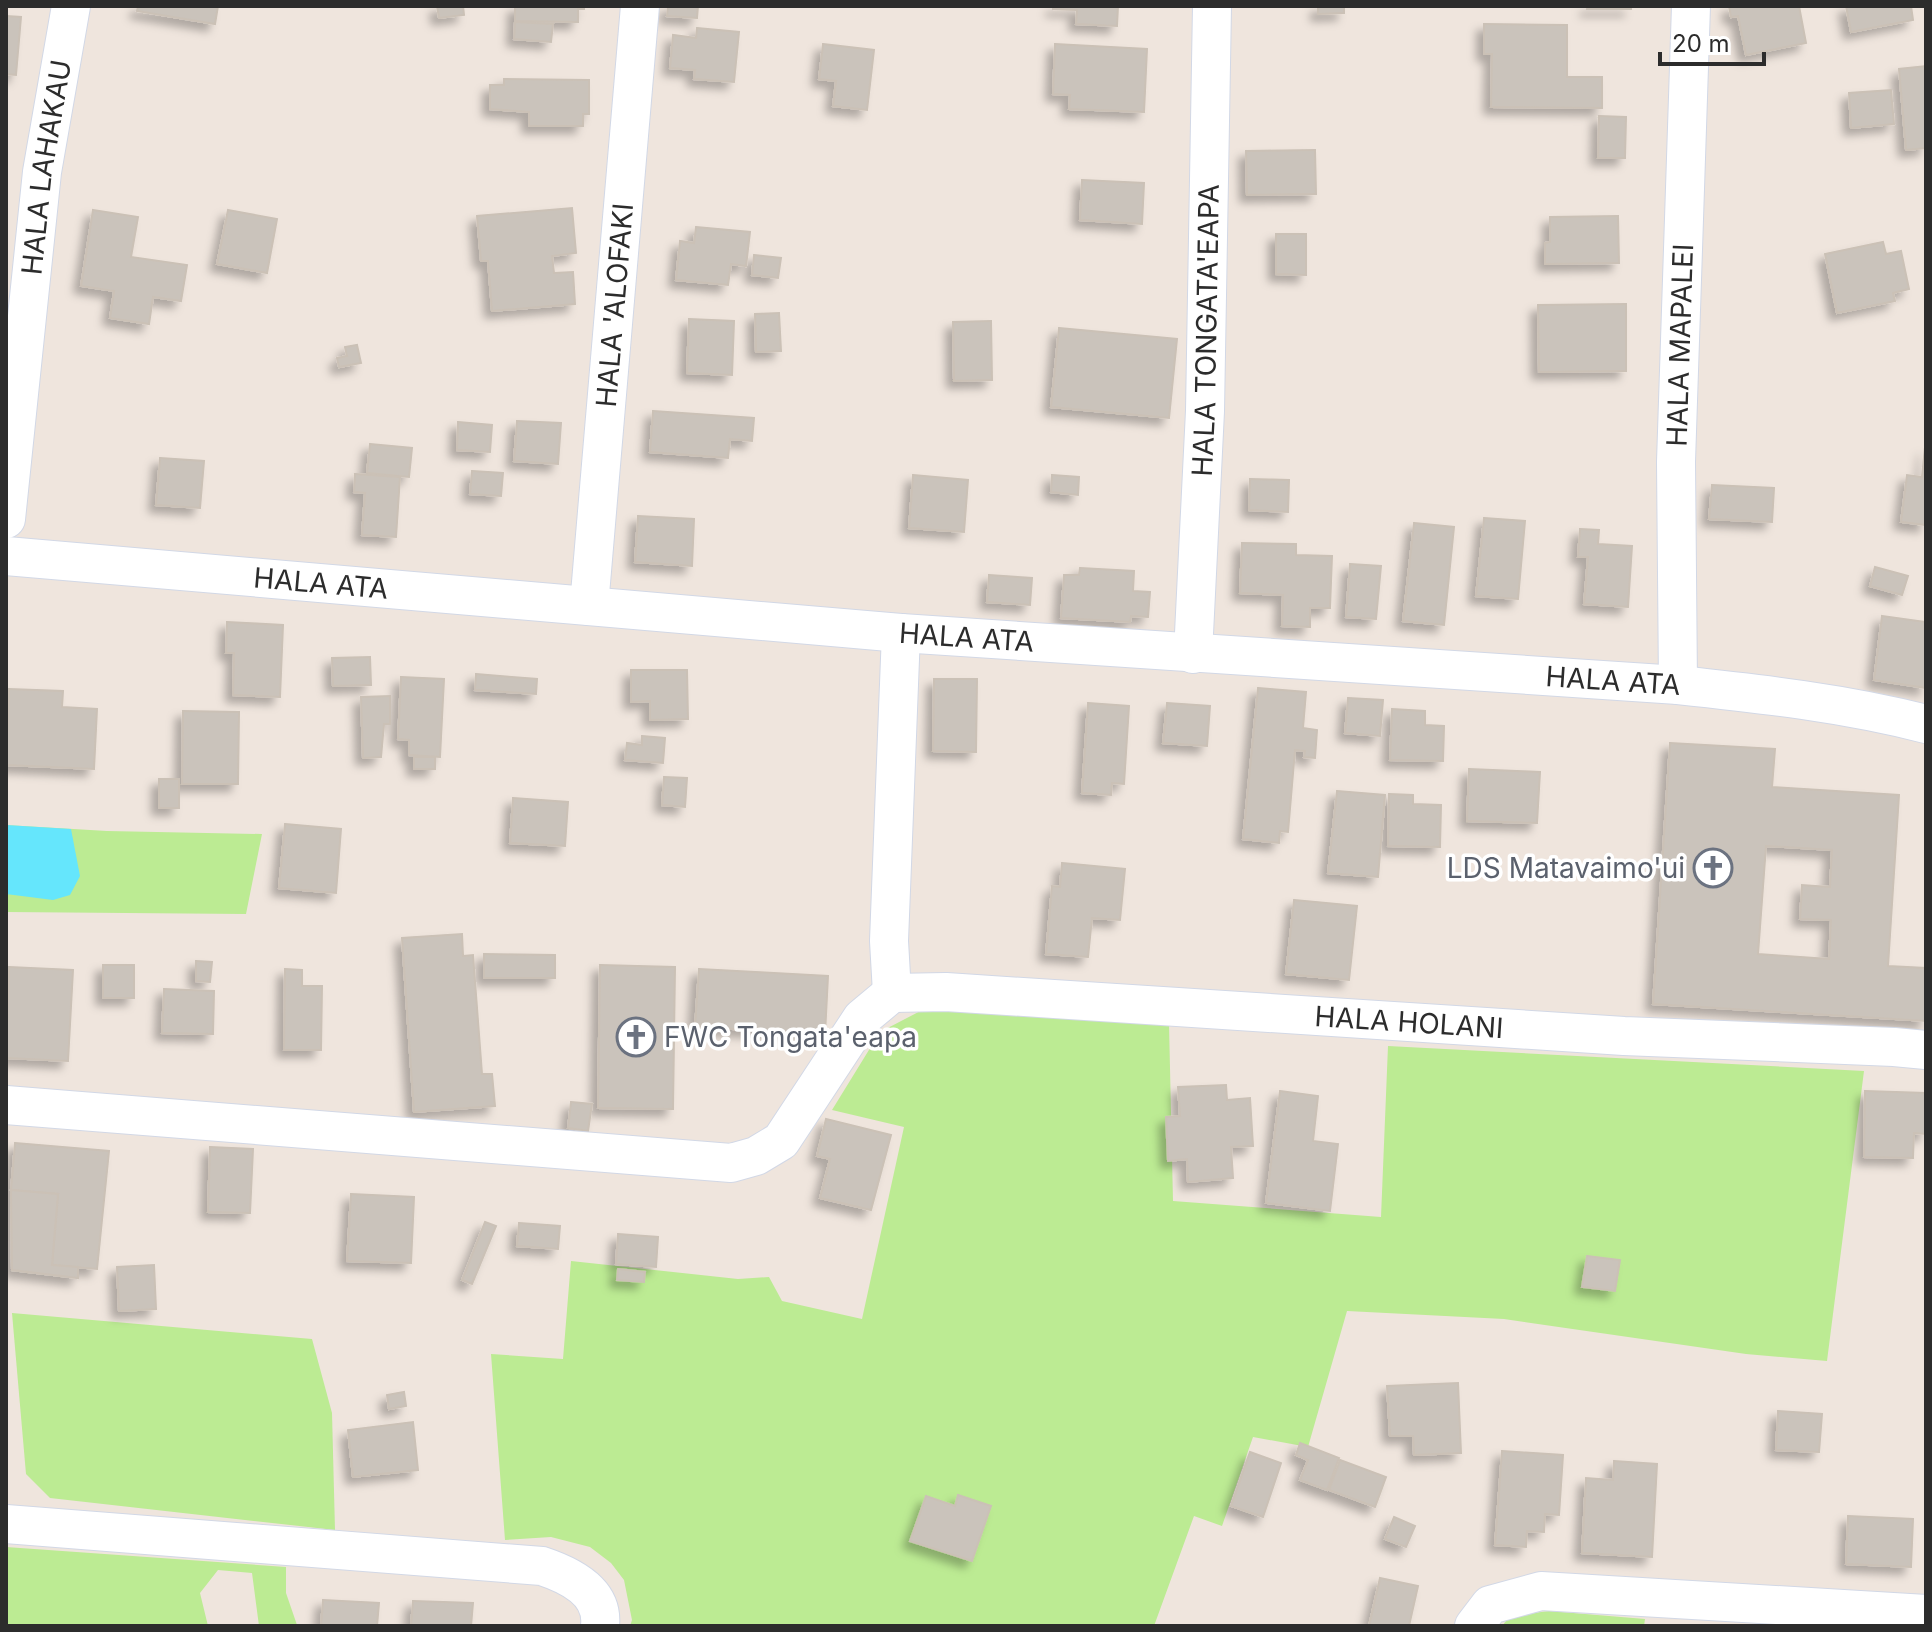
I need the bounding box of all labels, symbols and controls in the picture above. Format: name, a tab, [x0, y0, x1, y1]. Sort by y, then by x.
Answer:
scale bar	[1660, 16, 1764, 66]
text: 20 m	[1672, 29, 1730, 58]
street label: HALA LAHAKAU	[14, 57, 78, 277]
street label: HALA TONGATA'EAPA	[1185, 184, 1226, 477]
street label: HALA 'ALOFAKI	[589, 202, 640, 409]
street label: HALA MAPALEI	[1660, 243, 1700, 447]
street label: HALA ATA	[252, 560, 390, 606]
street label: HALA ATA	[898, 616, 1035, 659]
street label: HALA ATA	[1545, 659, 1682, 702]
church icon: LDS Matavaimo'ui	[1692, 847, 1734, 889]
place label: LDS Matavaimo'ui	[1447, 851, 1685, 885]
street label: HALA HOLANI	[1313, 999, 1505, 1045]
church icon: FWC Tongata'eapa	[615, 1016, 657, 1058]
place label: FWC Tongata'eapa	[664, 1020, 917, 1054]

